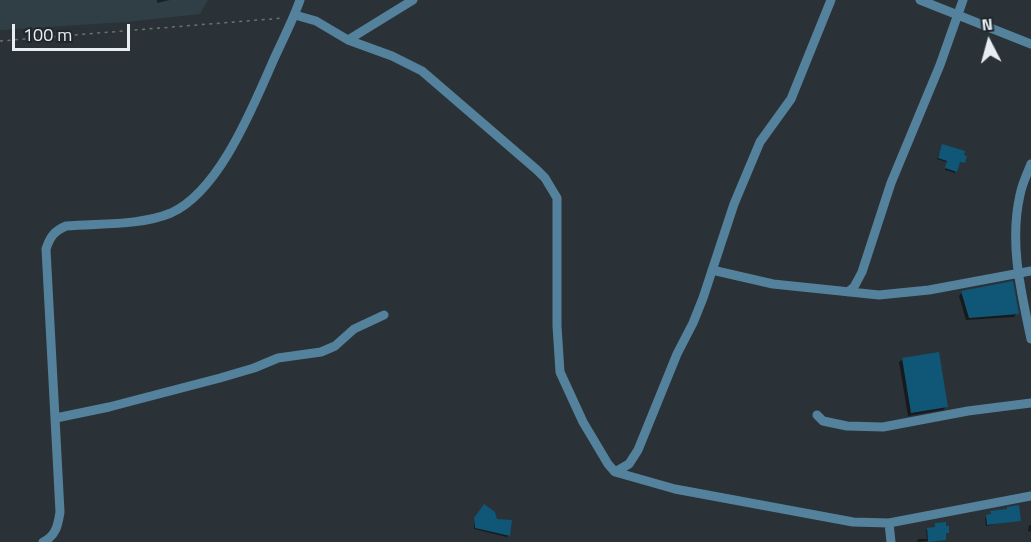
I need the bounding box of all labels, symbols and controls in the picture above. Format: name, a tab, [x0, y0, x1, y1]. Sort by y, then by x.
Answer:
scale bar	[15, 12, 134, 50]
north arrow	[959, 12, 1019, 72]
text: N	[980, 12, 994, 37]
text: 100 m	[23, 21, 72, 48]

